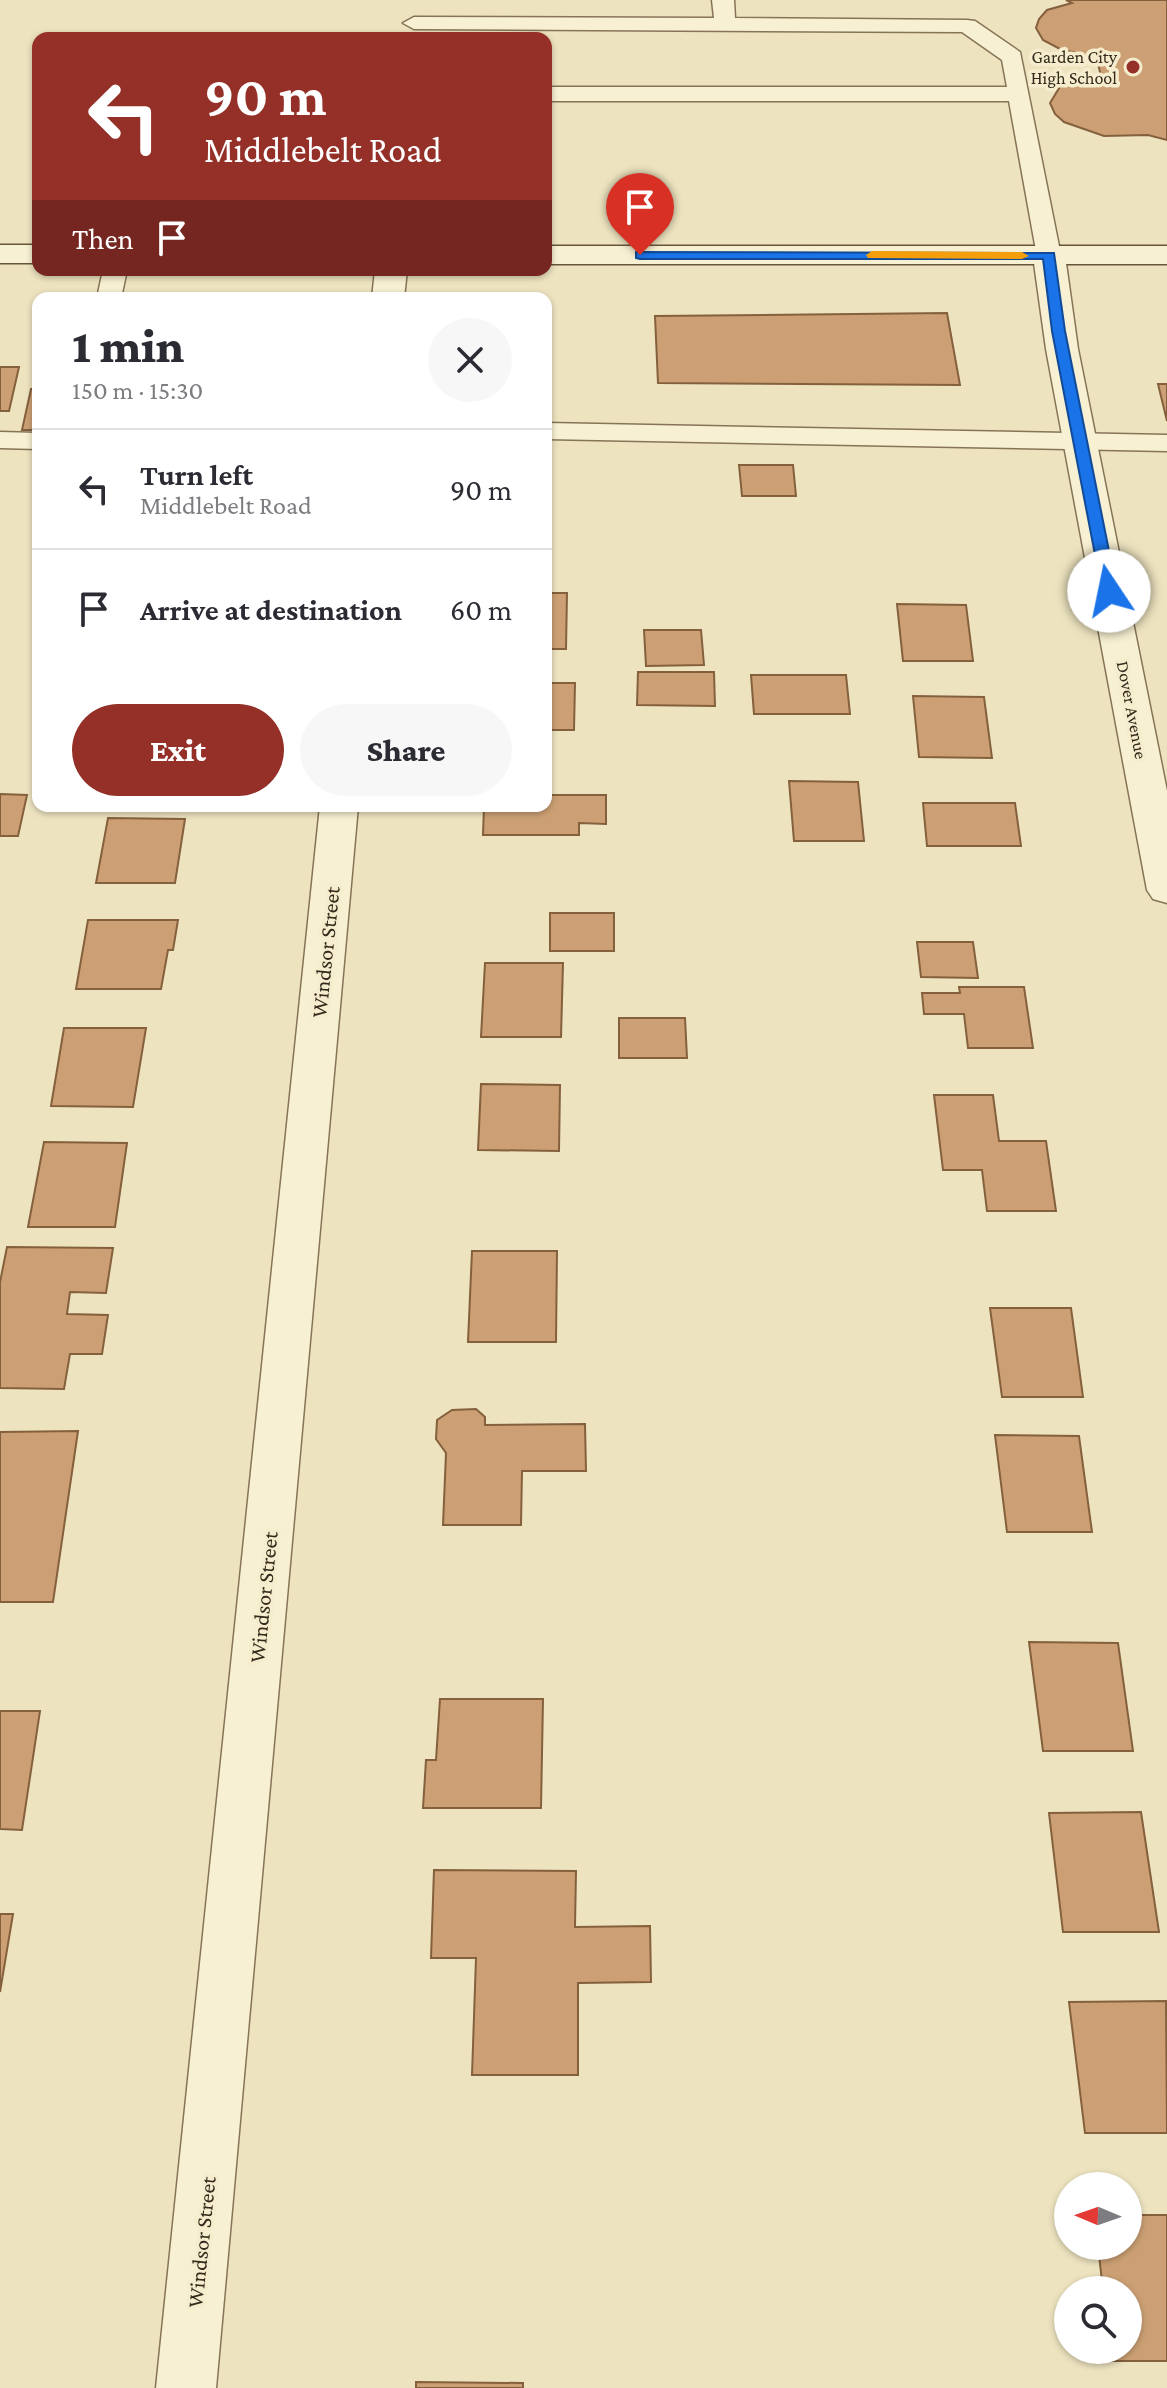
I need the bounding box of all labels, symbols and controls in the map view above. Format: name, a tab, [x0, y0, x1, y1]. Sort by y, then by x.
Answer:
place label: Garden City High School	[1031, 47, 1118, 88]
marker: Garden City High School	[1124, 58, 1142, 76]
icon: left	[72, 64, 176, 168]
text: 90 m	[204, 65, 327, 127]
text: Middlebelt Road	[204, 130, 442, 170]
pin	[606, 173, 674, 255]
icon: arrive	[618, 185, 662, 229]
icon: arrive	[150, 216, 194, 260]
text: Then	[72, 222, 134, 255]
button: close	[428, 318, 512, 402]
text: 1 min	[72, 319, 184, 372]
text: 150 m · 15:30	[72, 376, 203, 405]
text: Turn left	[140, 458, 253, 491]
icon: left	[72, 467, 116, 511]
text: 90 m	[450, 473, 512, 506]
text: Middlebelt Road	[140, 491, 312, 520]
position arrow	[1067, 549, 1151, 633]
icon: arrive	[72, 587, 116, 631]
text: Arrive at destination	[140, 593, 402, 626]
text: 60 m	[450, 593, 512, 626]
street label: Dover Avenue	[1113, 659, 1151, 761]
button: Exit	[72, 704, 284, 796]
button: Share	[300, 704, 512, 796]
street label: Windsor Street	[306, 884, 345, 1019]
street label: Windsor Street	[244, 1529, 283, 1664]
north arrow	[1054, 2172, 1142, 2260]
map controls	[1054, 2172, 1142, 2364]
street label: Windsor Street	[182, 2174, 221, 2309]
button: search	[1054, 2276, 1142, 2364]

